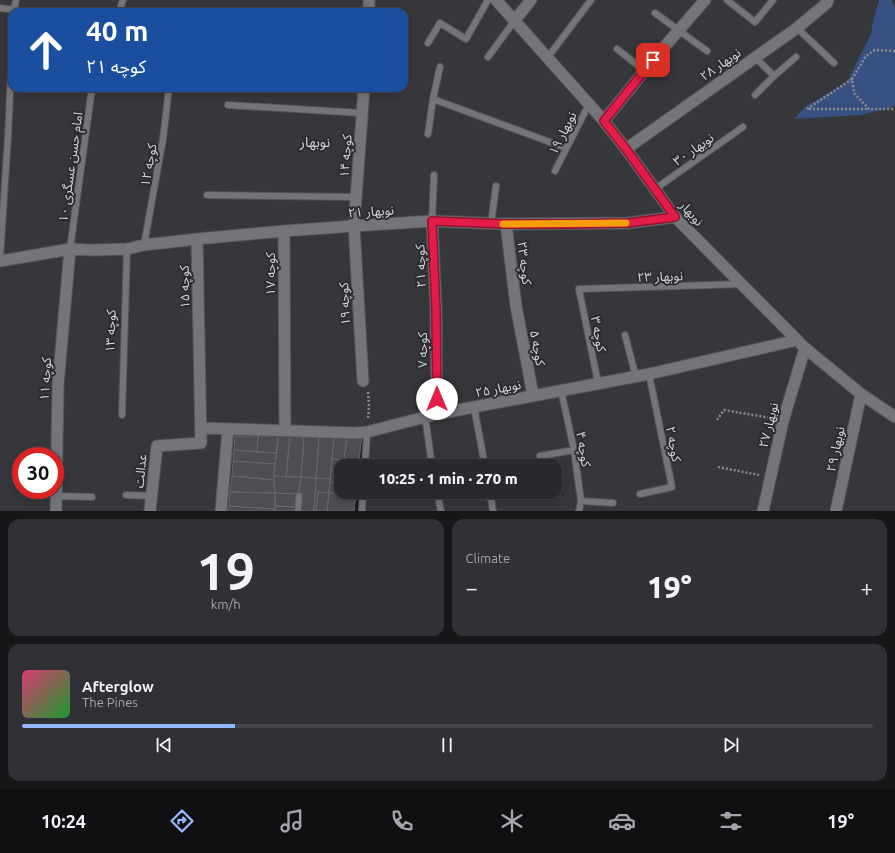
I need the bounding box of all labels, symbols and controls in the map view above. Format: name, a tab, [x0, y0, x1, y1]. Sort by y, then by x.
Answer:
text: 40 m	[86, 15, 148, 46]
icon: ahead	[20, 24, 72, 76]
pin	[636, 43, 670, 77]
street label: نوبهار ۲۸	[697, 45, 744, 85]
icon: arrive	[642, 49, 664, 71]
text: کوچه ۲۱	[86, 56, 146, 76]
street label: نوبهار ۱۹	[545, 109, 580, 158]
street label: امام حسن عسگری ۱۰	[55, 111, 88, 223]
street label: نوبهار ۳۰	[670, 130, 717, 170]
street label: کوچه ۱۴	[337, 133, 357, 178]
district label: نوبهار	[299, 134, 330, 151]
street label: کوچه ۱۲	[137, 142, 162, 188]
street label: نوبهار	[675, 197, 707, 230]
street label: نوبهار ۲۱	[347, 202, 395, 222]
street label: کوچه ۲۳	[512, 241, 535, 286]
street label: کوچه ۲۱	[412, 243, 431, 288]
street label: کوچه ۱۷	[263, 252, 280, 296]
street label: کوچه ۱۵	[177, 265, 194, 309]
street label: نوبهار ۲۳	[637, 268, 683, 286]
street label: کوچه ۱۹	[336, 281, 355, 326]
street label: کوچه ۱۳	[102, 308, 121, 353]
street label: کوچه ۳	[586, 315, 609, 354]
street label: کوچه ۵	[525, 329, 548, 368]
street label: کوچه ۷	[415, 331, 432, 368]
street label: کوچه ۱۱	[37, 356, 56, 401]
street label: نوبهار ۲۵	[474, 377, 522, 401]
position arrow	[416, 378, 458, 420]
street label: نوبهار ۲۷	[756, 401, 782, 450]
street label: کوچه ۲	[661, 425, 684, 464]
street label: نوبهار ۲۹	[823, 425, 849, 473]
street label: کوچه ۴	[571, 430, 594, 469]
speed limit sign: 30	[12, 447, 64, 499]
street label: عدالت	[131, 453, 149, 489]
text: 10:25 · 1 min · 270 m	[378, 470, 518, 487]
text: 19	[196, 542, 255, 600]
text: Climate	[466, 551, 510, 565]
text: 19°	[647, 570, 692, 604]
text: −	[466, 575, 478, 600]
text: +	[861, 575, 873, 600]
text: km/h	[211, 597, 241, 611]
text: Afterglow	[82, 678, 154, 695]
text: The Pines	[82, 695, 138, 709]
icon: previous	[153, 734, 175, 756]
icon: pause	[436, 734, 458, 756]
icon: next	[720, 734, 742, 756]
icon: directions	[168, 807, 196, 835]
icon: music	[278, 807, 306, 835]
icon: phone	[388, 807, 416, 835]
icon: climate	[498, 807, 526, 835]
icon: car	[608, 807, 636, 835]
icon: filters	[717, 807, 745, 835]
text: 10:24	[41, 811, 86, 831]
text: 19°	[827, 811, 854, 831]

